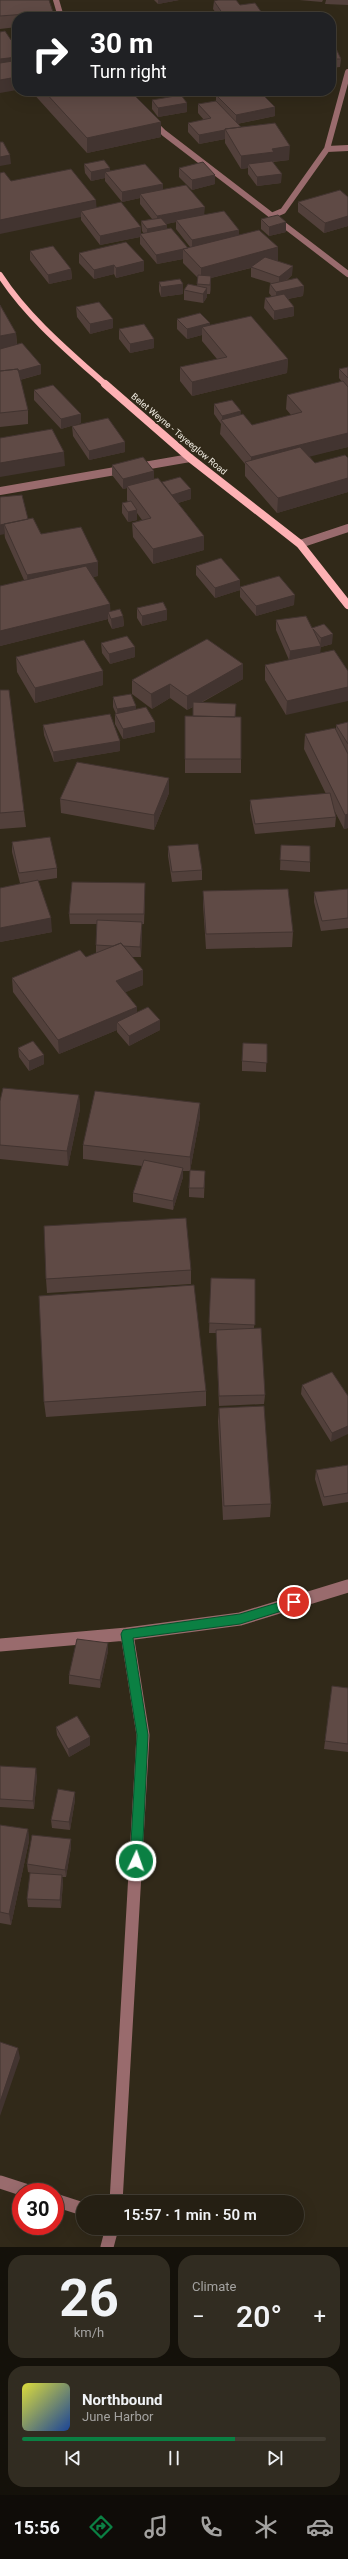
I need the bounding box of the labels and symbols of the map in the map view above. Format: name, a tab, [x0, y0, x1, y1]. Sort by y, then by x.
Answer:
street label: Belet Weyne - Tayeeglow Road	[129, 391, 229, 477]
pin	[277, 1585, 311, 1619]
position arrow	[115, 1840, 157, 1882]
speed limit sign: 30	[12, 2183, 64, 2235]

